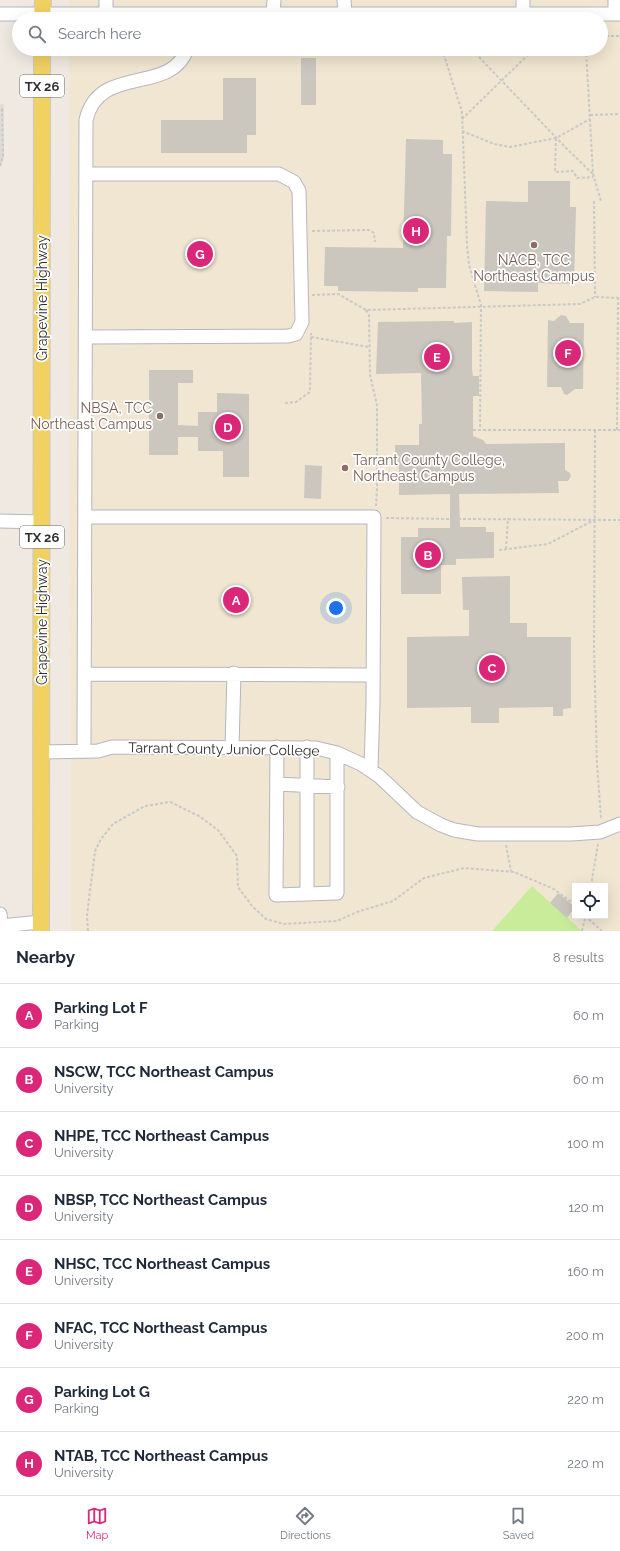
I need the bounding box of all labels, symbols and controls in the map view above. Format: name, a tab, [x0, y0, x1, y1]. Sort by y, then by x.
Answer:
search box	[12, 12, 608, 56]
icon: search	[26, 23, 48, 45]
text: Search here	[58, 25, 141, 43]
road number: TX 26	[20, 75, 64, 97]
pin: H	[403, 216, 429, 246]
street label: Grapevine Highway	[34, 235, 50, 361]
pin: G	[187, 239, 213, 269]
marker: NACB, TCC Northeast Campus	[529, 240, 539, 250]
place label: NACB, TCC Northeast Campus	[473, 252, 595, 284]
pin: F	[555, 338, 581, 368]
pin: E	[424, 342, 450, 372]
place label: NBSA, TCC Northeast Campus	[31, 400, 152, 432]
marker: NBSA, TCC Northeast Campus	[155, 411, 165, 421]
pin: D	[215, 412, 241, 442]
place label: Tarrant County College, Northeast Campus	[353, 452, 505, 484]
marker: Tarrant County College, Northeast Campus	[340, 463, 350, 473]
road number: TX 26	[20, 526, 64, 548]
pin: B	[415, 540, 441, 570]
street label: Grapevine Highway	[34, 559, 50, 685]
pin: A	[223, 585, 249, 615]
your location	[326, 598, 346, 618]
pin: C	[479, 653, 505, 683]
street label: Tarrant County Junior College	[128, 739, 320, 759]
map controls	[572, 883, 608, 919]
button: locate	[572, 883, 608, 919]
text: Nearby	[16, 947, 75, 967]
text: 8 results	[553, 950, 604, 965]
text: Parking Lot F	[54, 999, 148, 1017]
text: A	[25, 1008, 33, 1023]
text: 60 m	[573, 1008, 604, 1023]
text: Parking	[54, 1017, 99, 1032]
text: NSCW, TCC Northeast Campus	[54, 1063, 274, 1081]
text: B	[25, 1072, 33, 1087]
text: 60 m	[573, 1072, 604, 1087]
text: University	[54, 1081, 114, 1096]
text: NHPE, TCC Northeast Campus	[54, 1127, 269, 1145]
text: C	[25, 1136, 33, 1151]
text: 100 m	[567, 1136, 604, 1151]
text: University	[54, 1145, 114, 1160]
text: NBSP, TCC Northeast Campus	[54, 1191, 267, 1209]
text: D	[24, 1200, 34, 1215]
text: 120 m	[568, 1200, 604, 1215]
text: University	[54, 1209, 114, 1224]
text: NHSC, TCC Northeast Campus	[54, 1255, 270, 1273]
text: E	[25, 1264, 33, 1279]
text: 160 m	[567, 1264, 604, 1279]
text: University	[54, 1273, 114, 1288]
text: NFAC, TCC Northeast Campus	[54, 1319, 267, 1337]
text: F	[25, 1328, 33, 1343]
text: 200 m	[566, 1328, 604, 1343]
text: University	[54, 1337, 114, 1352]
text: Parking Lot G	[54, 1383, 150, 1401]
text: G	[24, 1392, 34, 1407]
text: 220 m	[567, 1392, 604, 1407]
text: Parking	[54, 1401, 99, 1416]
text: NTAB, TCC Northeast Campus	[54, 1447, 268, 1465]
text: H	[24, 1456, 34, 1471]
text: 220 m	[567, 1456, 604, 1471]
text: University	[54, 1465, 114, 1480]
tab: Map	[86, 1505, 108, 1542]
tab: Directions	[280, 1505, 331, 1542]
tab: Saved	[503, 1505, 534, 1542]

